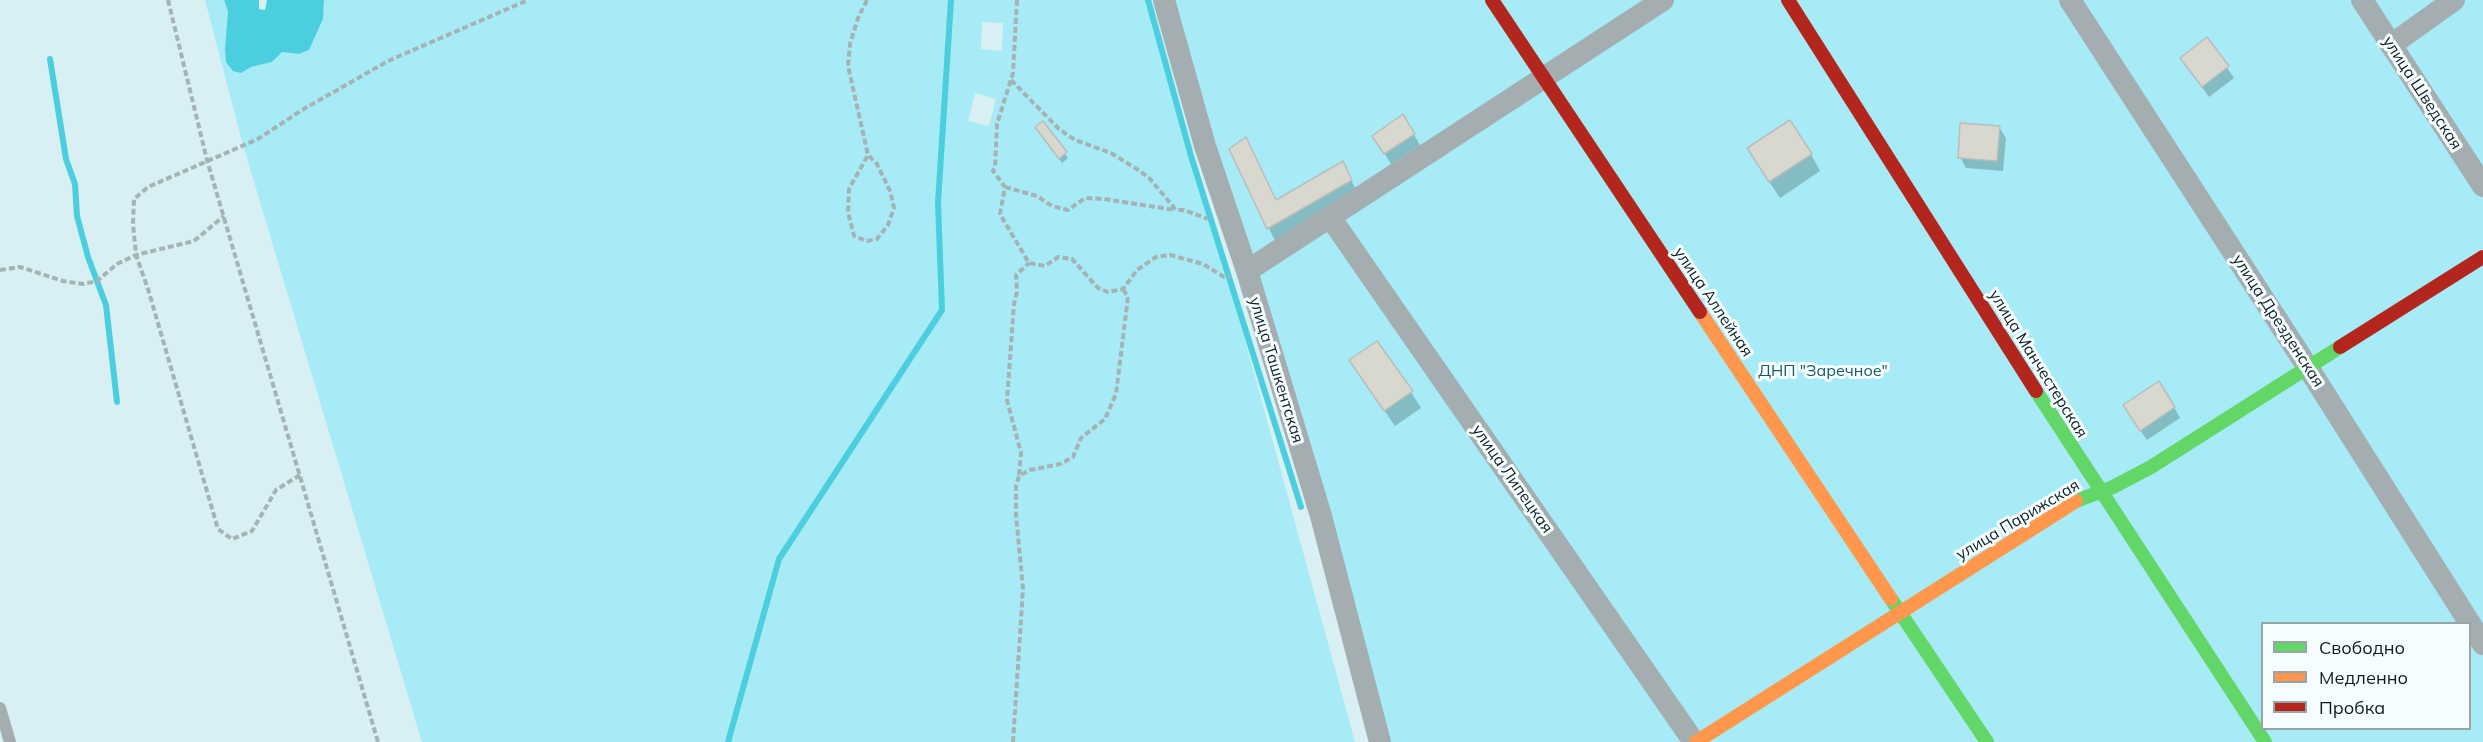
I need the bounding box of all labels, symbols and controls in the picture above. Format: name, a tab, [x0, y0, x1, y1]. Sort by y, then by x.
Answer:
street label: улица Шведская	[2378, 33, 2466, 153]
street label: улица Аллейная	[1669, 244, 1757, 360]
street label: улица Дрезденская	[2228, 251, 2328, 391]
street label: улица Манчестерская	[1985, 286, 2091, 442]
street label: улица Ташкентская	[1245, 295, 1307, 445]
park label: ДНП "Заречное"	[1758, 361, 1888, 381]
street label: улица Липецкая	[1467, 421, 1557, 537]
street label: улица Парижская	[1953, 476, 2083, 564]
legend	[2261, 622, 2471, 730]
text: Свободно	[2319, 636, 2405, 659]
text: Медленно	[2319, 666, 2408, 689]
text: Пробка	[2319, 696, 2385, 719]

